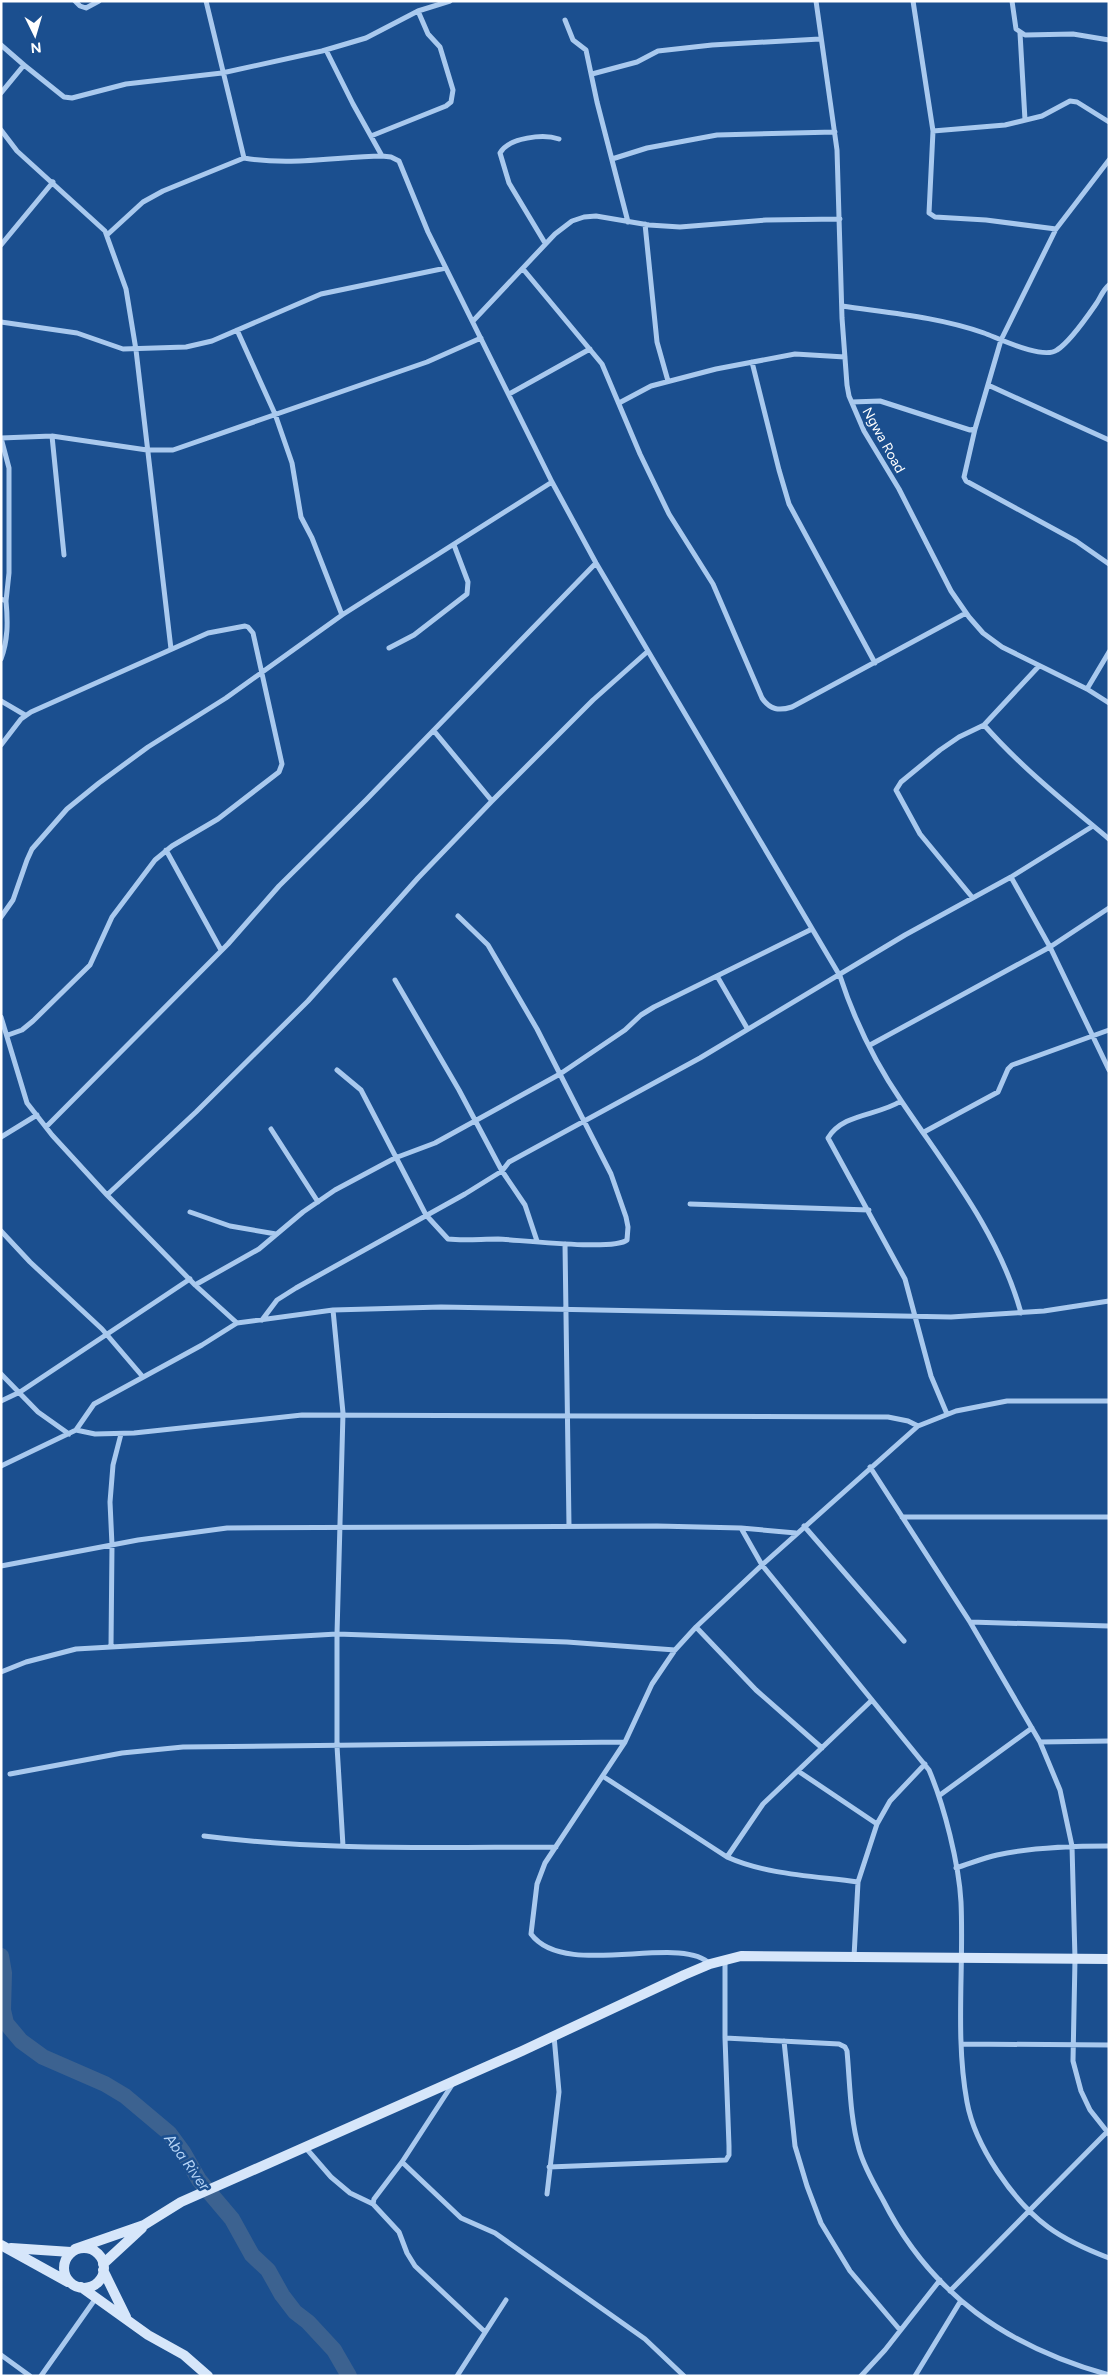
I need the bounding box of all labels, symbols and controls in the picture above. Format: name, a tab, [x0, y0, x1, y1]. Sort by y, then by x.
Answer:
north arrow	[10, 10, 60, 60]
text: N	[30, 39, 42, 56]
street label: Ngwa Road	[859, 404, 909, 476]
water label: Aba River	[160, 2129, 214, 2194]

